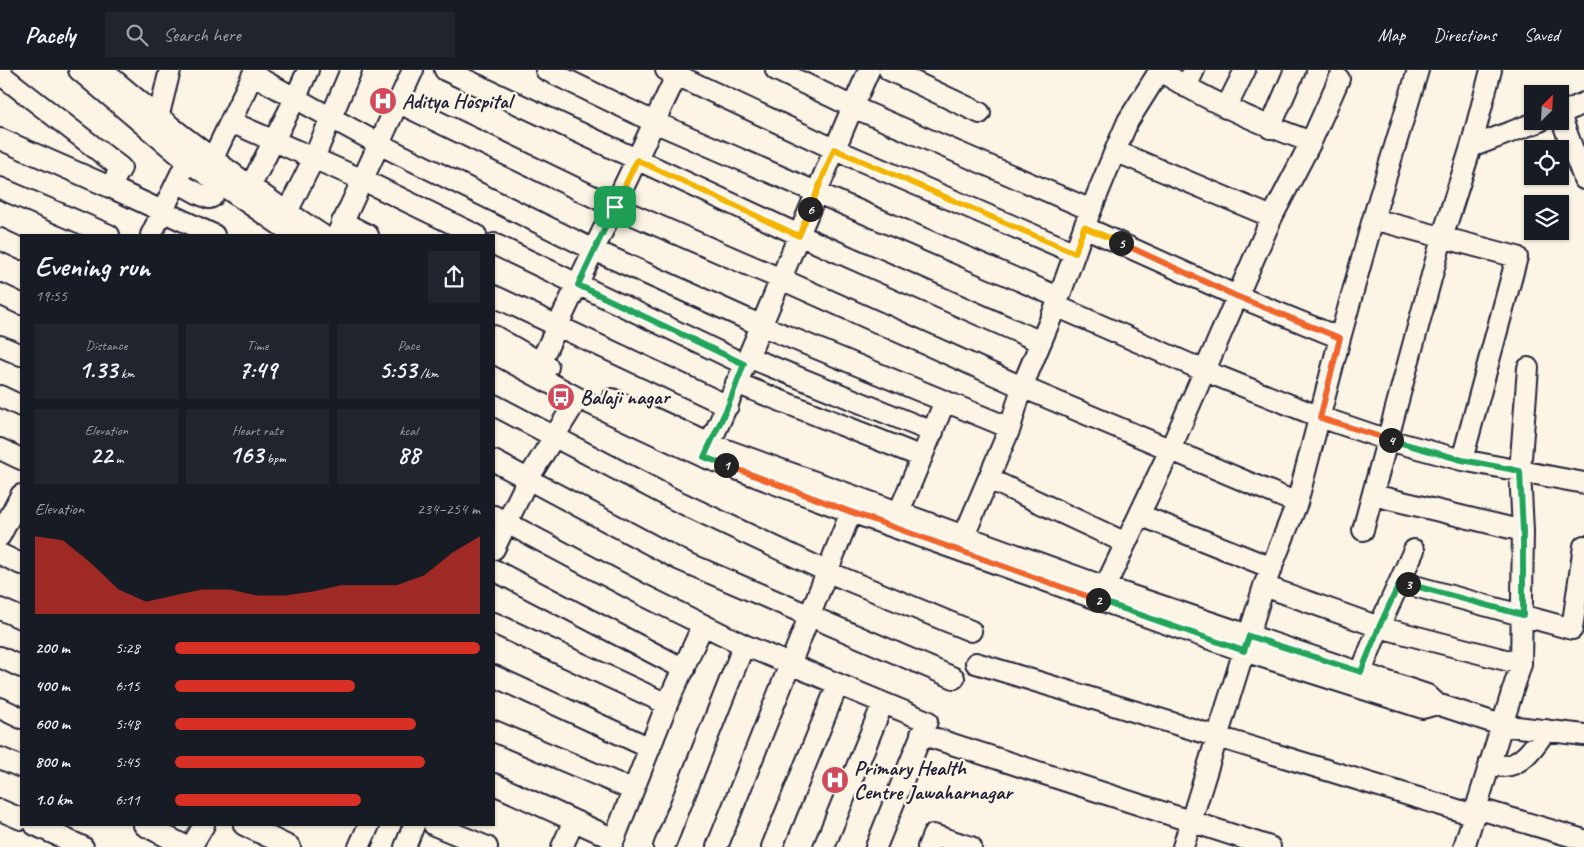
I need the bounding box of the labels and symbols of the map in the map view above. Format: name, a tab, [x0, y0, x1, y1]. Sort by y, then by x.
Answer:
north arrow	[1524, 85, 1569, 130]
hospital icon: Aditya Hospital	[368, 86, 398, 116]
place label: Aditya Hospital	[402, 88, 516, 114]
pin	[594, 186, 636, 228]
pin: 6	[798, 196, 822, 222]
pin: 5	[1108, 230, 1134, 256]
bus stop icon: Balaji nagar	[546, 382, 576, 412]
place label: Balaji nagar	[580, 384, 672, 410]
pin: 4	[1378, 428, 1404, 452]
pin: 1	[714, 452, 738, 478]
pin: 3	[1396, 572, 1420, 596]
pin: 2	[1086, 588, 1110, 612]
place label: Primary Health Centre Jawaharnagar	[854, 755, 1014, 805]
hospital icon: Primary Health Centre Jawaharnagar	[820, 765, 850, 795]

